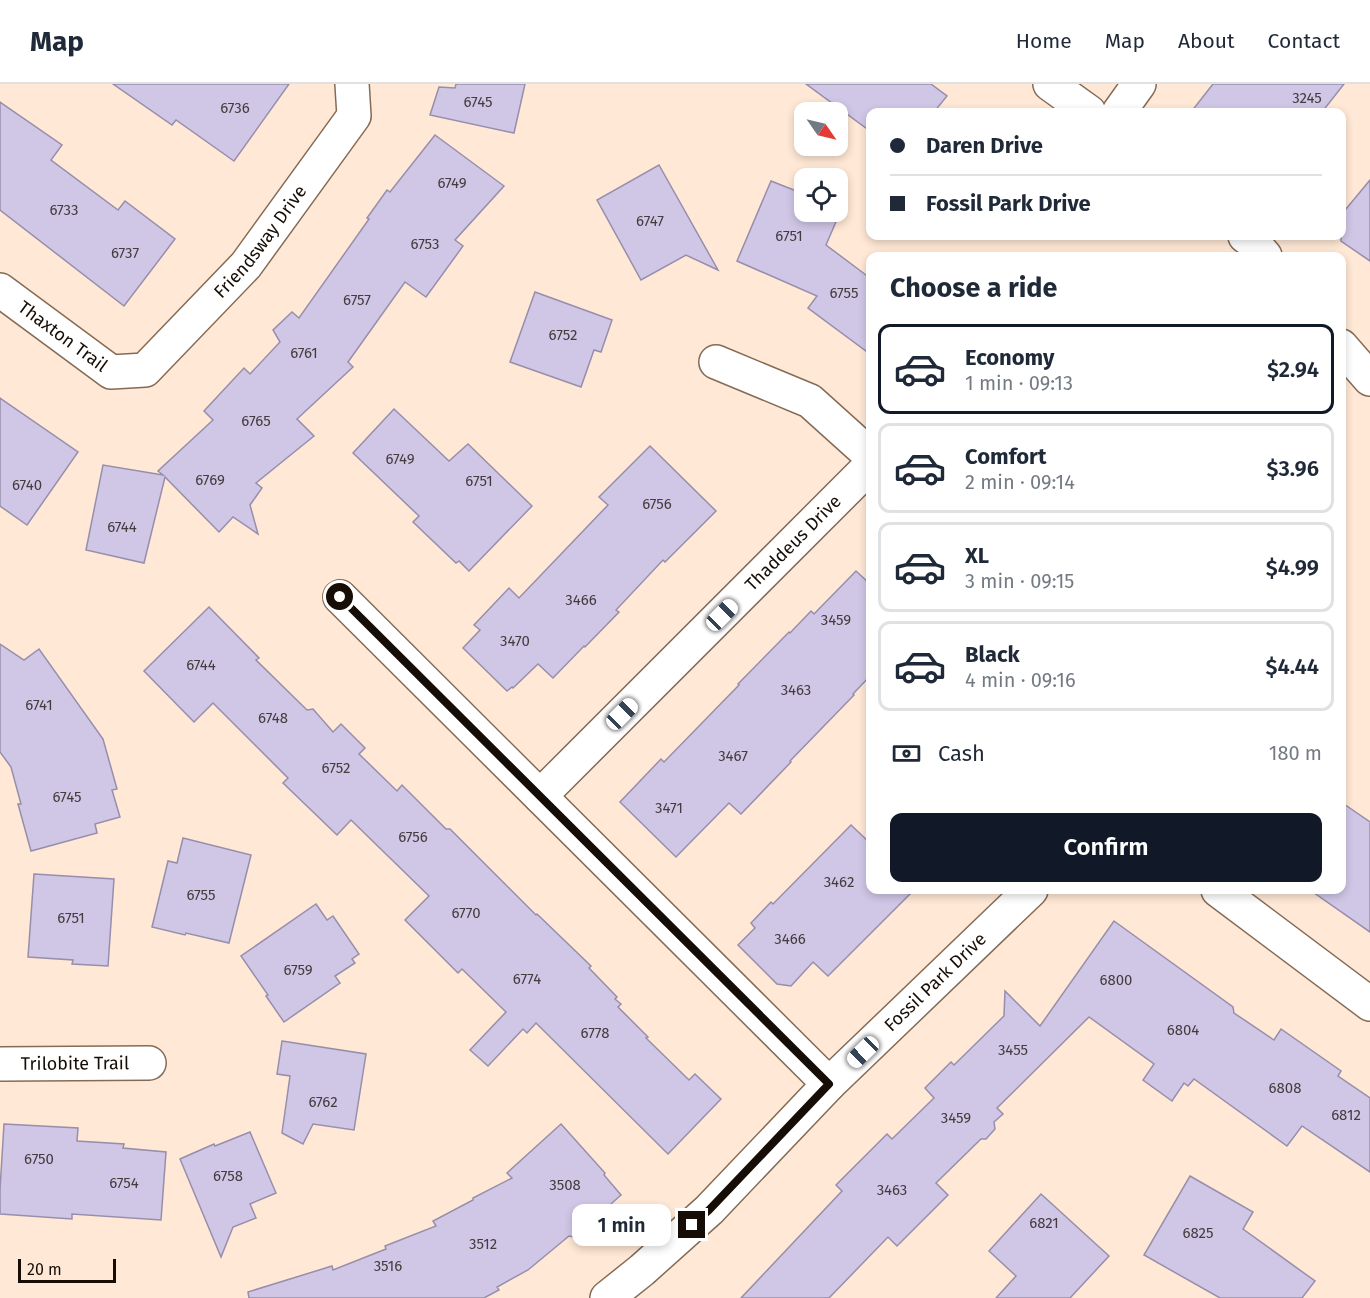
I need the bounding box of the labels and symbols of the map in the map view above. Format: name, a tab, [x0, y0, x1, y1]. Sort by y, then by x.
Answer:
house number: 3245	[1292, 89, 1322, 107]
house number: 6745	[463, 93, 493, 111]
house number: 6736	[220, 99, 250, 117]
north arrow	[794, 102, 848, 156]
house number: 6749	[437, 174, 467, 192]
street label: Friendsway Drive	[209, 181, 311, 303]
house number: 6733	[49, 201, 79, 219]
house number: 6747	[636, 212, 664, 230]
house number: 6751	[775, 227, 803, 245]
house number: 6753	[411, 235, 439, 253]
house number: 6737	[111, 244, 139, 262]
house number: 6755	[829, 284, 859, 302]
house number: 6757	[343, 291, 371, 309]
street label: Thaxton Trail	[14, 296, 112, 377]
house number: 6752	[549, 326, 577, 344]
house number: 6761	[290, 344, 318, 362]
house number: 6765	[241, 412, 271, 430]
house number: 6749	[385, 450, 415, 468]
house number: 6769	[195, 471, 225, 489]
house number: 6751	[465, 472, 493, 490]
house number: 6740	[12, 476, 42, 494]
street label: Thaddeus Drive	[740, 490, 846, 596]
house number: 6756	[642, 495, 672, 513]
house number: 6744	[107, 518, 137, 536]
route start	[326, 583, 353, 610]
house number: 3466	[565, 591, 597, 609]
car	[703, 596, 741, 634]
house number: 3459	[821, 611, 851, 629]
house number: 3470	[500, 632, 530, 650]
house number: 6744	[186, 656, 216, 674]
house number: 3463	[781, 681, 811, 699]
car	[603, 695, 641, 733]
house number: 6741	[25, 696, 53, 714]
house number: 6748	[258, 709, 288, 727]
house number: 3467	[718, 747, 748, 765]
house number: 6752	[322, 759, 350, 777]
house number: 6745	[52, 788, 82, 806]
house number: 3471	[655, 799, 683, 817]
house number: 6756	[398, 828, 428, 846]
house number: 3462	[824, 873, 854, 891]
house number: 6755	[186, 886, 216, 904]
house number: 6770	[451, 904, 481, 922]
house number: 6751	[57, 909, 85, 927]
street label: Fossil Park Drive	[880, 928, 991, 1036]
house number: 3466	[774, 930, 806, 948]
house number: 6759	[283, 961, 313, 979]
house number: 6774	[513, 970, 541, 988]
house number: 6800	[1099, 971, 1133, 989]
house number: 6804	[1167, 1021, 1199, 1039]
house number: 6778	[581, 1024, 609, 1042]
car	[844, 1033, 882, 1071]
house number: 3455	[998, 1041, 1028, 1059]
street label: Trilobite Trail	[21, 1052, 129, 1075]
house number: 6808	[1269, 1079, 1301, 1097]
house number: 6762	[308, 1093, 338, 1111]
house number: 6812	[1331, 1106, 1361, 1124]
house number: 3459	[941, 1109, 971, 1127]
house number: 6750	[24, 1150, 54, 1168]
house number: 6758	[213, 1167, 243, 1185]
house number: 6754	[109, 1174, 139, 1192]
house number: 3508	[549, 1176, 581, 1194]
house number: 3463	[877, 1181, 907, 1199]
callout: 1 min	[572, 1204, 671, 1246]
route end	[678, 1211, 705, 1238]
house number: 6821	[1029, 1214, 1059, 1232]
house number: 6825	[1182, 1224, 1214, 1242]
house number: 3512	[469, 1235, 497, 1253]
scale bar	[18, 1256, 116, 1284]
house number: 3516	[374, 1257, 402, 1275]

